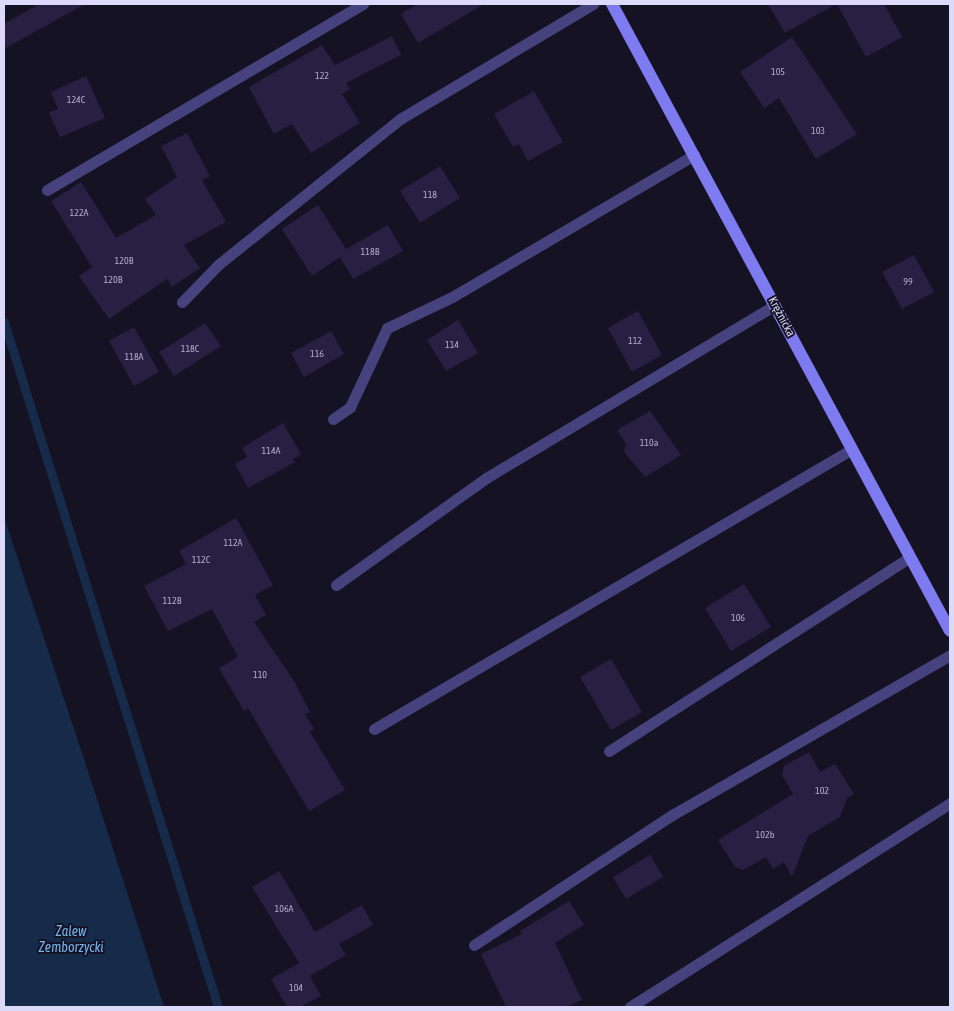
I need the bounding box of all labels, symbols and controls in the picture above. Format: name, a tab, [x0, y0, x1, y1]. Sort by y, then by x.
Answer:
house number: 105	[771, 66, 785, 78]
house number: 122	[315, 70, 329, 82]
house number: 124C	[67, 94, 85, 106]
house number: 103	[811, 125, 825, 137]
house number: 118	[423, 189, 437, 201]
house number: 122A	[70, 207, 88, 219]
house number: 118B	[361, 246, 379, 258]
house number: 120B	[115, 255, 133, 267]
house number: 120B	[104, 274, 122, 286]
house number: 99	[903, 276, 913, 288]
street label: Krężnicka	[765, 295, 797, 339]
house number: 112	[628, 335, 642, 347]
house number: 114	[445, 339, 459, 351]
house number: 118C	[181, 343, 199, 355]
house number: 116	[310, 348, 324, 360]
house number: 118A	[125, 351, 143, 363]
house number: 110a	[640, 437, 658, 449]
house number: 114A	[262, 445, 280, 457]
house number: 112A	[224, 537, 242, 549]
house number: 112C	[192, 554, 210, 566]
house number: 112B	[163, 595, 181, 607]
house number: 106	[731, 612, 745, 624]
house number: 110	[253, 669, 267, 681]
house number: 102	[815, 785, 829, 797]
house number: 102b	[756, 829, 774, 841]
house number: 106A	[275, 903, 293, 915]
water label: Zalew Zemborzycki	[39, 923, 103, 956]
house number: 104	[289, 982, 303, 994]

